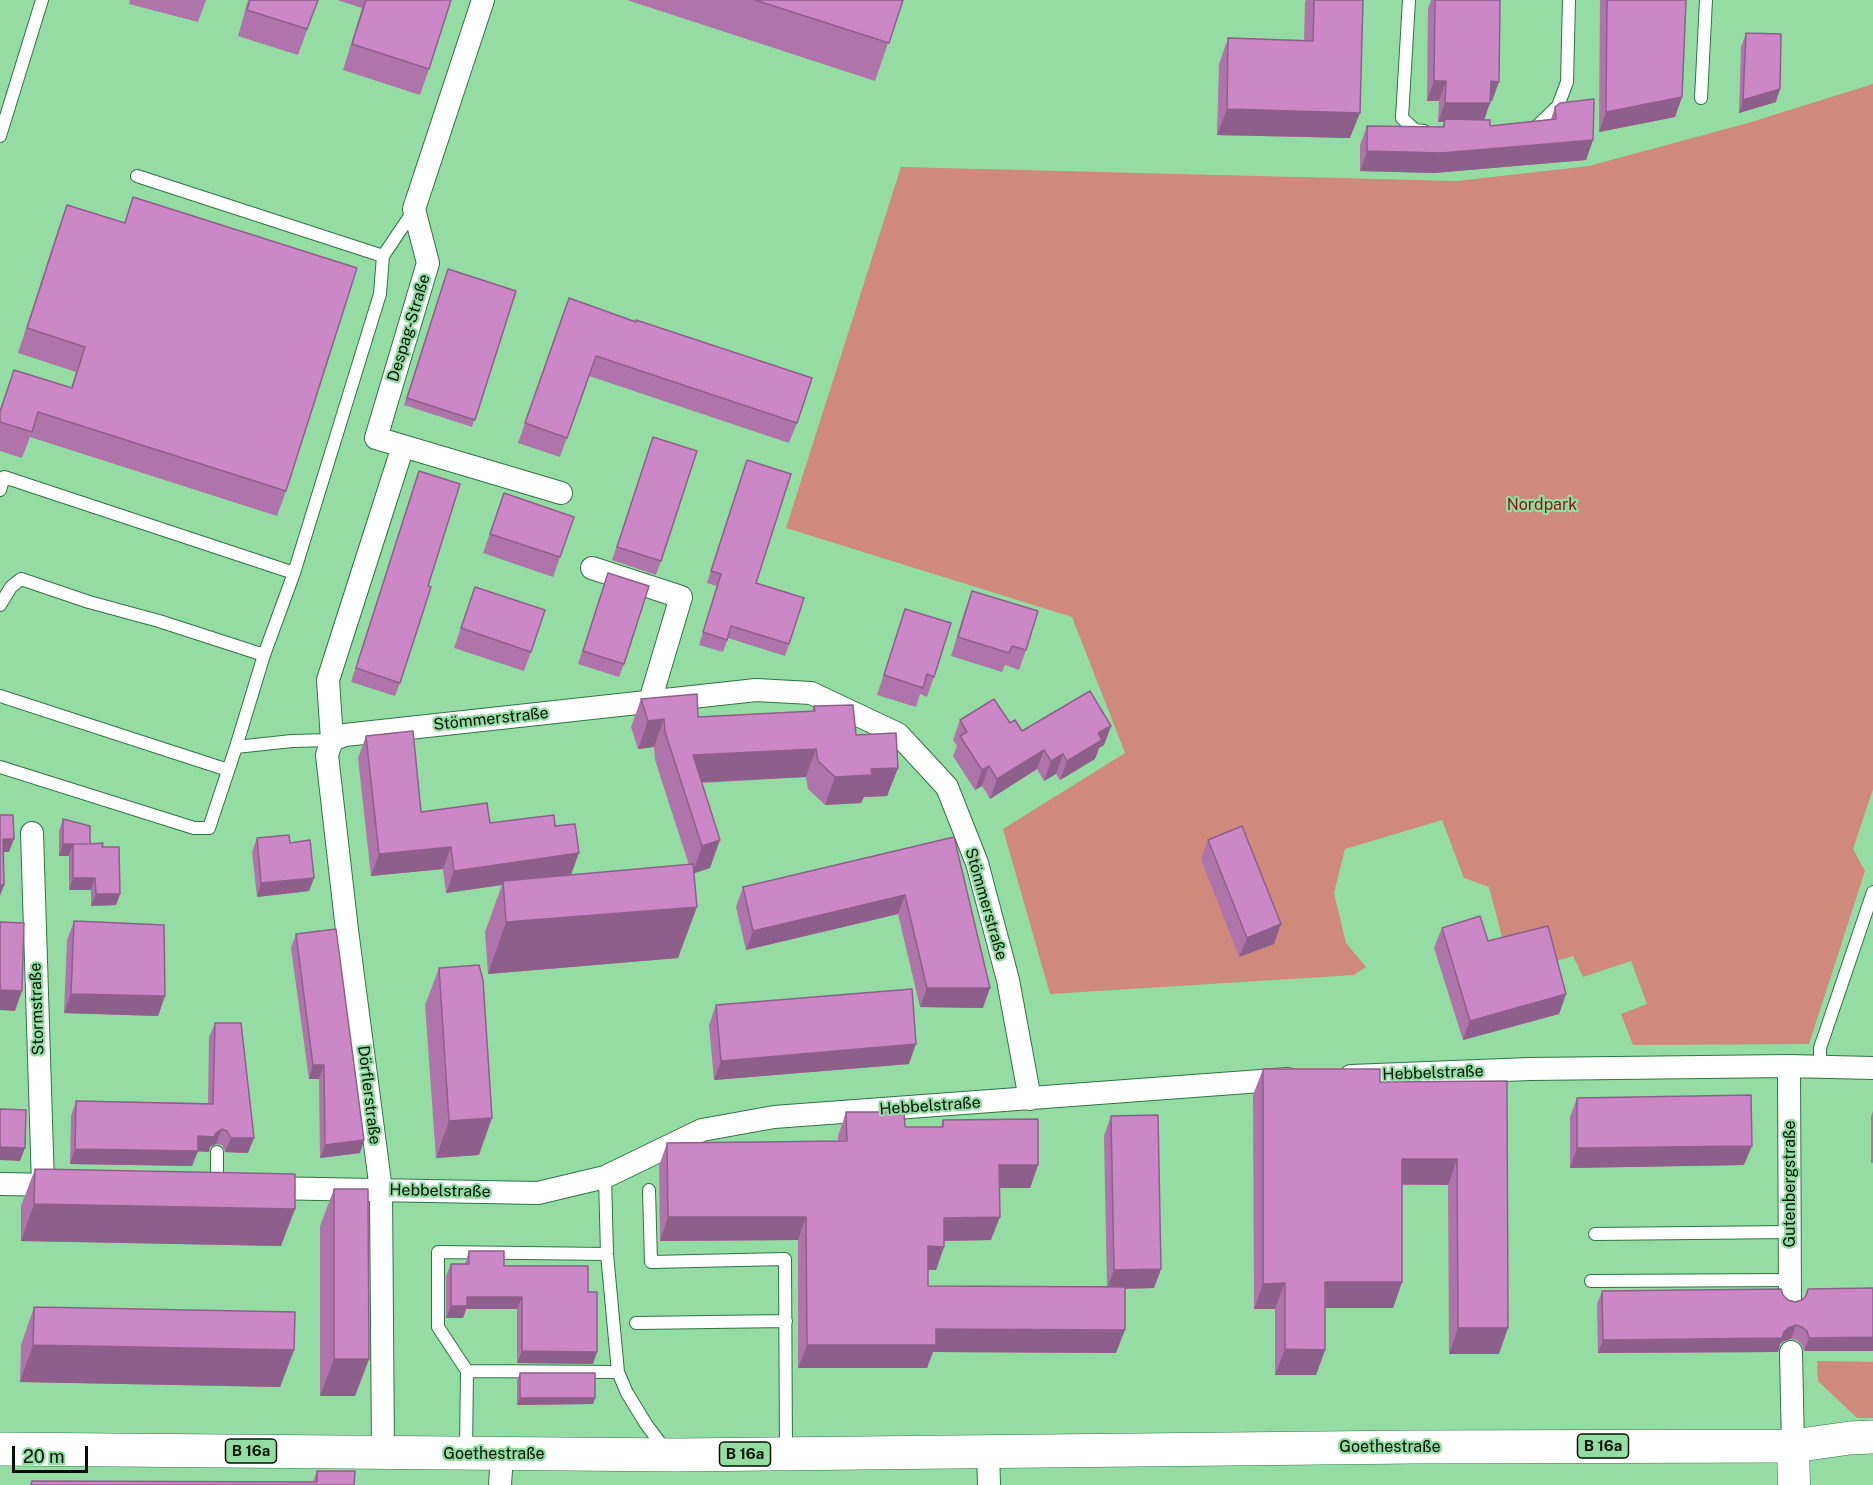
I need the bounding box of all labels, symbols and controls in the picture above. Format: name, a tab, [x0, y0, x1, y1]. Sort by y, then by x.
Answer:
street label: Despag-Straße	[384, 272, 434, 384]
park label: Nordpark	[1507, 495, 1577, 515]
street label: Stömmerstraße	[432, 703, 550, 735]
street label: Stömmerstraße	[961, 846, 1011, 962]
street label: Stormstraße	[26, 962, 48, 1056]
street label: Dörflerstraße	[353, 1044, 385, 1146]
street label: Hebbelstraße	[1382, 1062, 1484, 1084]
street label: Hebbelstraße	[879, 1093, 981, 1119]
street label: Gutenbergstraße	[1780, 1120, 1800, 1248]
street label: Hebbelstraße	[389, 1181, 491, 1201]
scale bar	[15, 1434, 92, 1472]
road number: B 16a	[1578, 1434, 1628, 1458]
street label: Goethestraße	[1339, 1437, 1441, 1457]
road number: B 16a	[226, 1439, 276, 1463]
road number: B 16a	[720, 1442, 771, 1466]
street label: Goethestraße	[443, 1444, 545, 1464]
text: 20 m	[23, 1446, 65, 1467]

